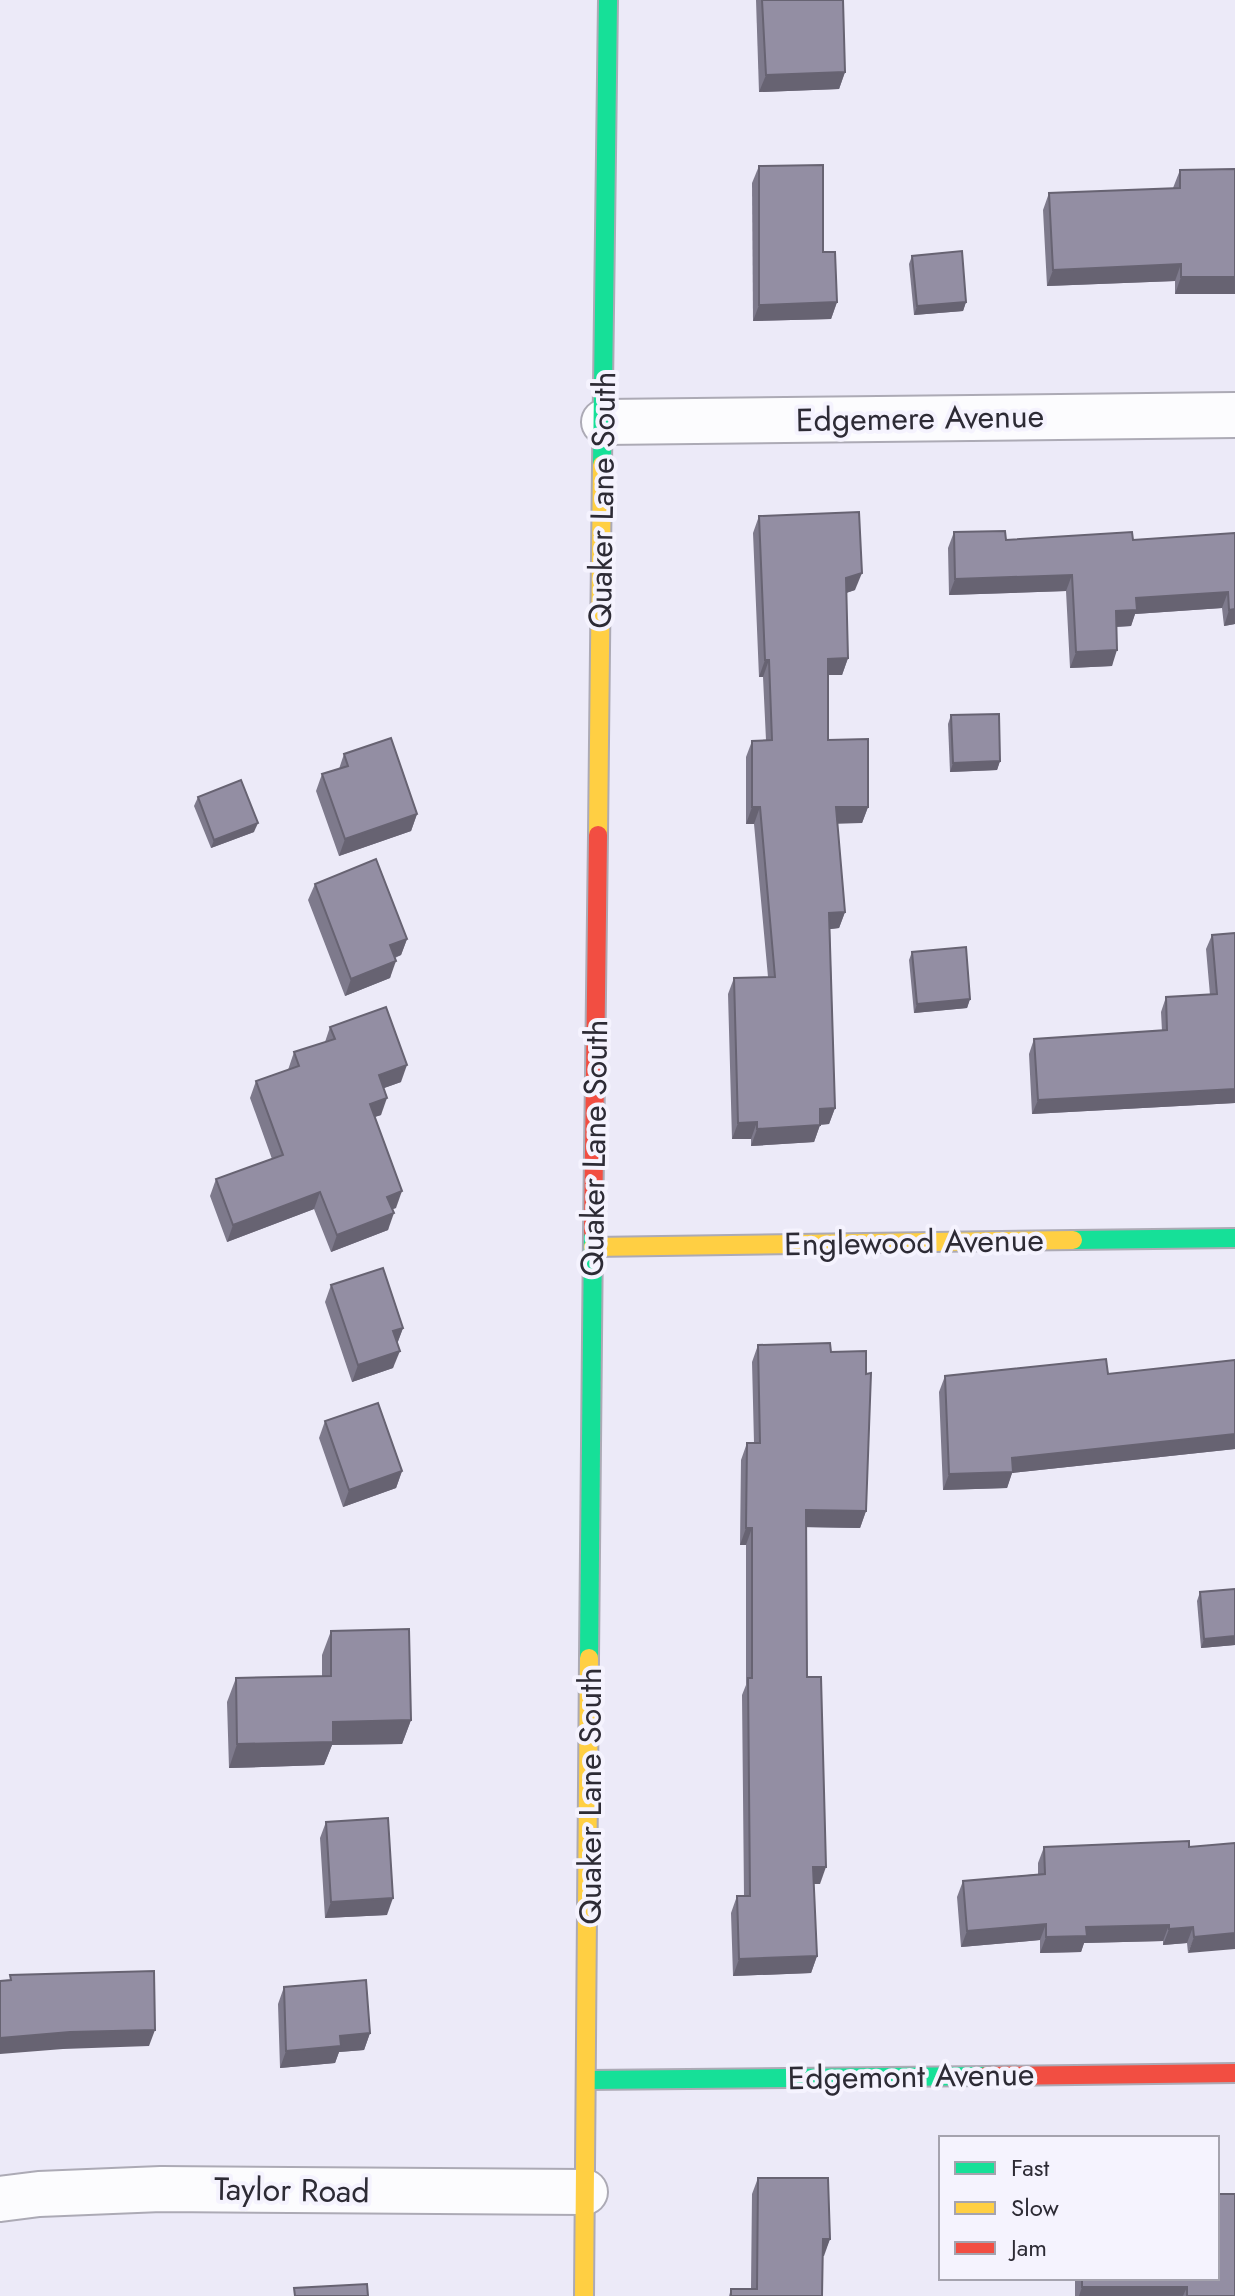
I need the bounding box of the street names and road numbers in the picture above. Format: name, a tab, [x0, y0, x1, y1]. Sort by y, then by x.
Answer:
street label: Quaker Lane South	[577, 371, 627, 629]
street label: Edgemere Avenue	[795, 393, 1045, 443]
street label: Quaker Lane South	[569, 1019, 619, 1277]
street label: Englewood Avenue	[784, 1217, 1044, 1267]
street label: Quaker Lane South	[567, 1667, 613, 1925]
street label: Edgemont Avenue	[787, 2051, 1035, 2101]
street label: Taylor Road	[214, 2166, 370, 2214]

